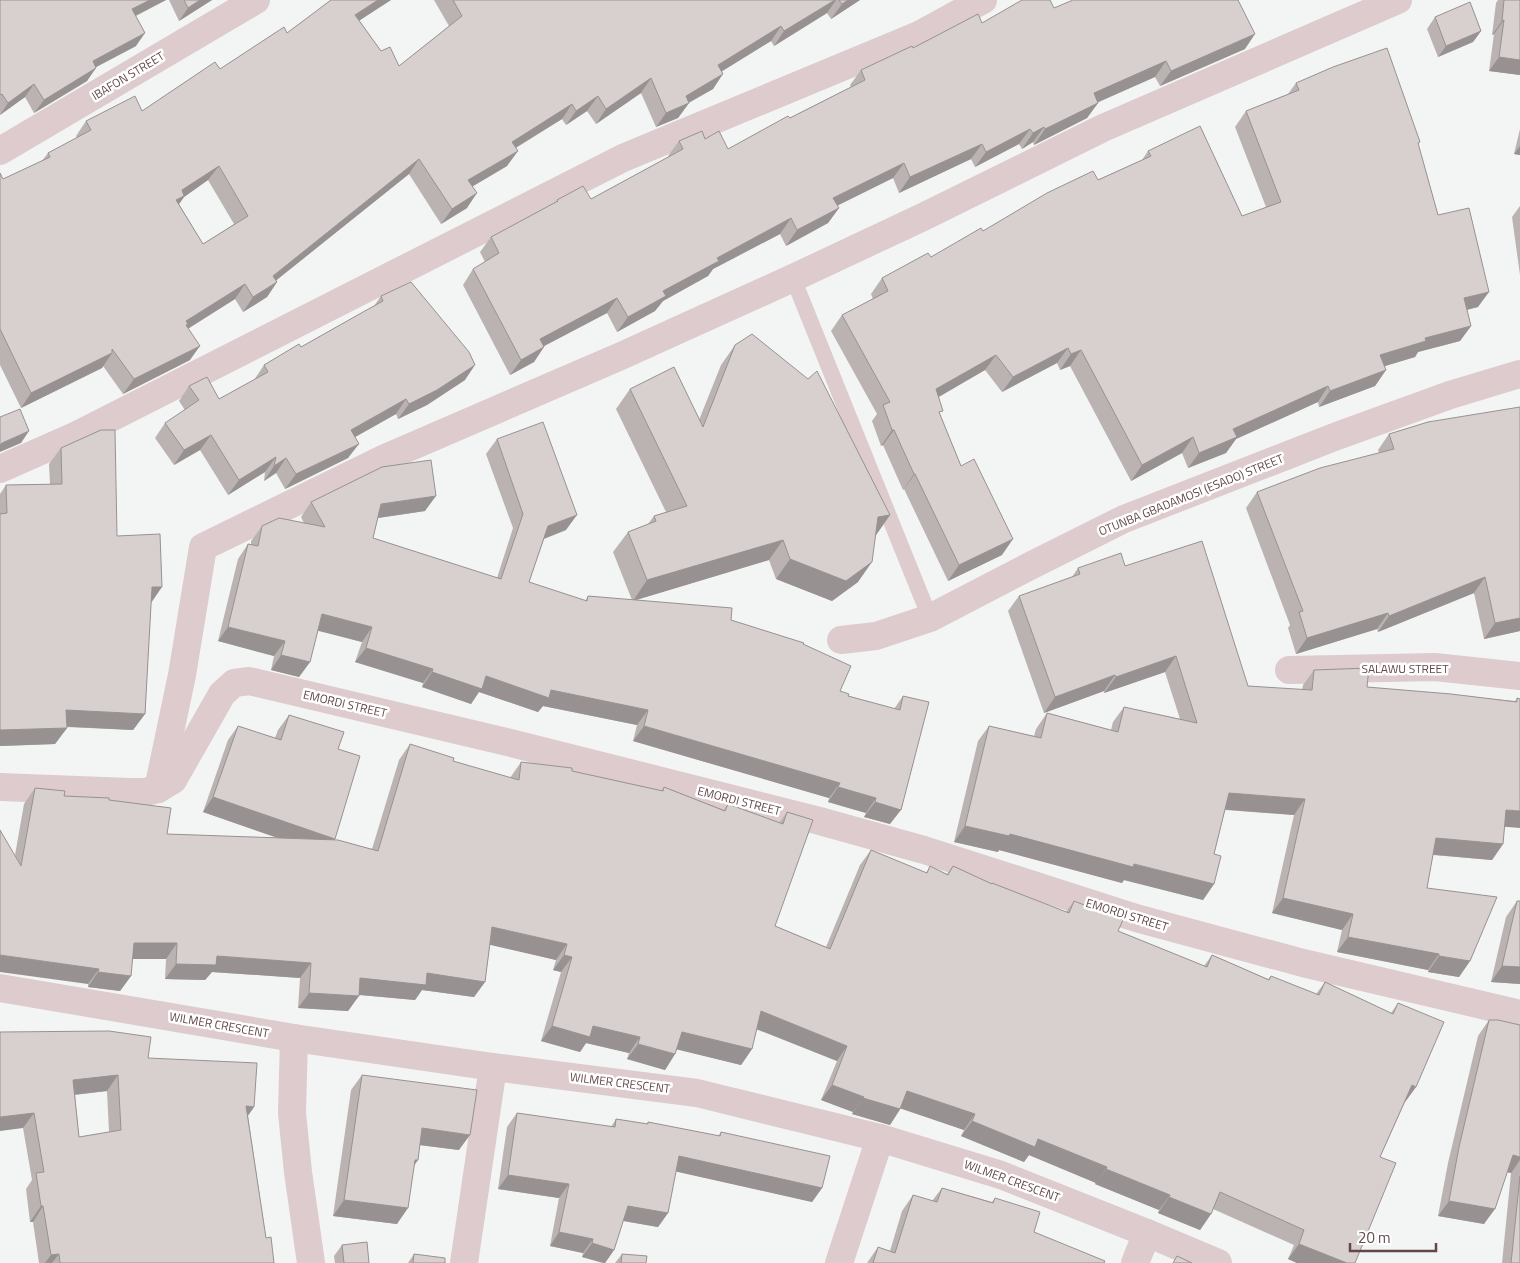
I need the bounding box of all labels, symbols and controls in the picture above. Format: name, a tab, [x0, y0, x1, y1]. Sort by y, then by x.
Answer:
street label: IBAFON STREET	[88, 46, 168, 105]
street label: OTUNBA GBADAMOSI (ESADO) STREET	[1095, 448, 1287, 540]
street label: SALAWU STREET	[1362, 659, 1449, 678]
street label: EMORDI STREET	[301, 685, 389, 723]
street label: EMORDI STREET	[696, 781, 783, 820]
street label: EMORDI STREET	[1084, 893, 1171, 936]
street label: WILMER CRESCENT	[168, 1006, 271, 1043]
street label: WILMER CRESCENT	[569, 1067, 672, 1098]
street label: WILMER CRESCENT	[962, 1154, 1063, 1207]
scale bar	[1350, 1220, 1436, 1252]
text: 20 m	[1358, 1226, 1391, 1249]

